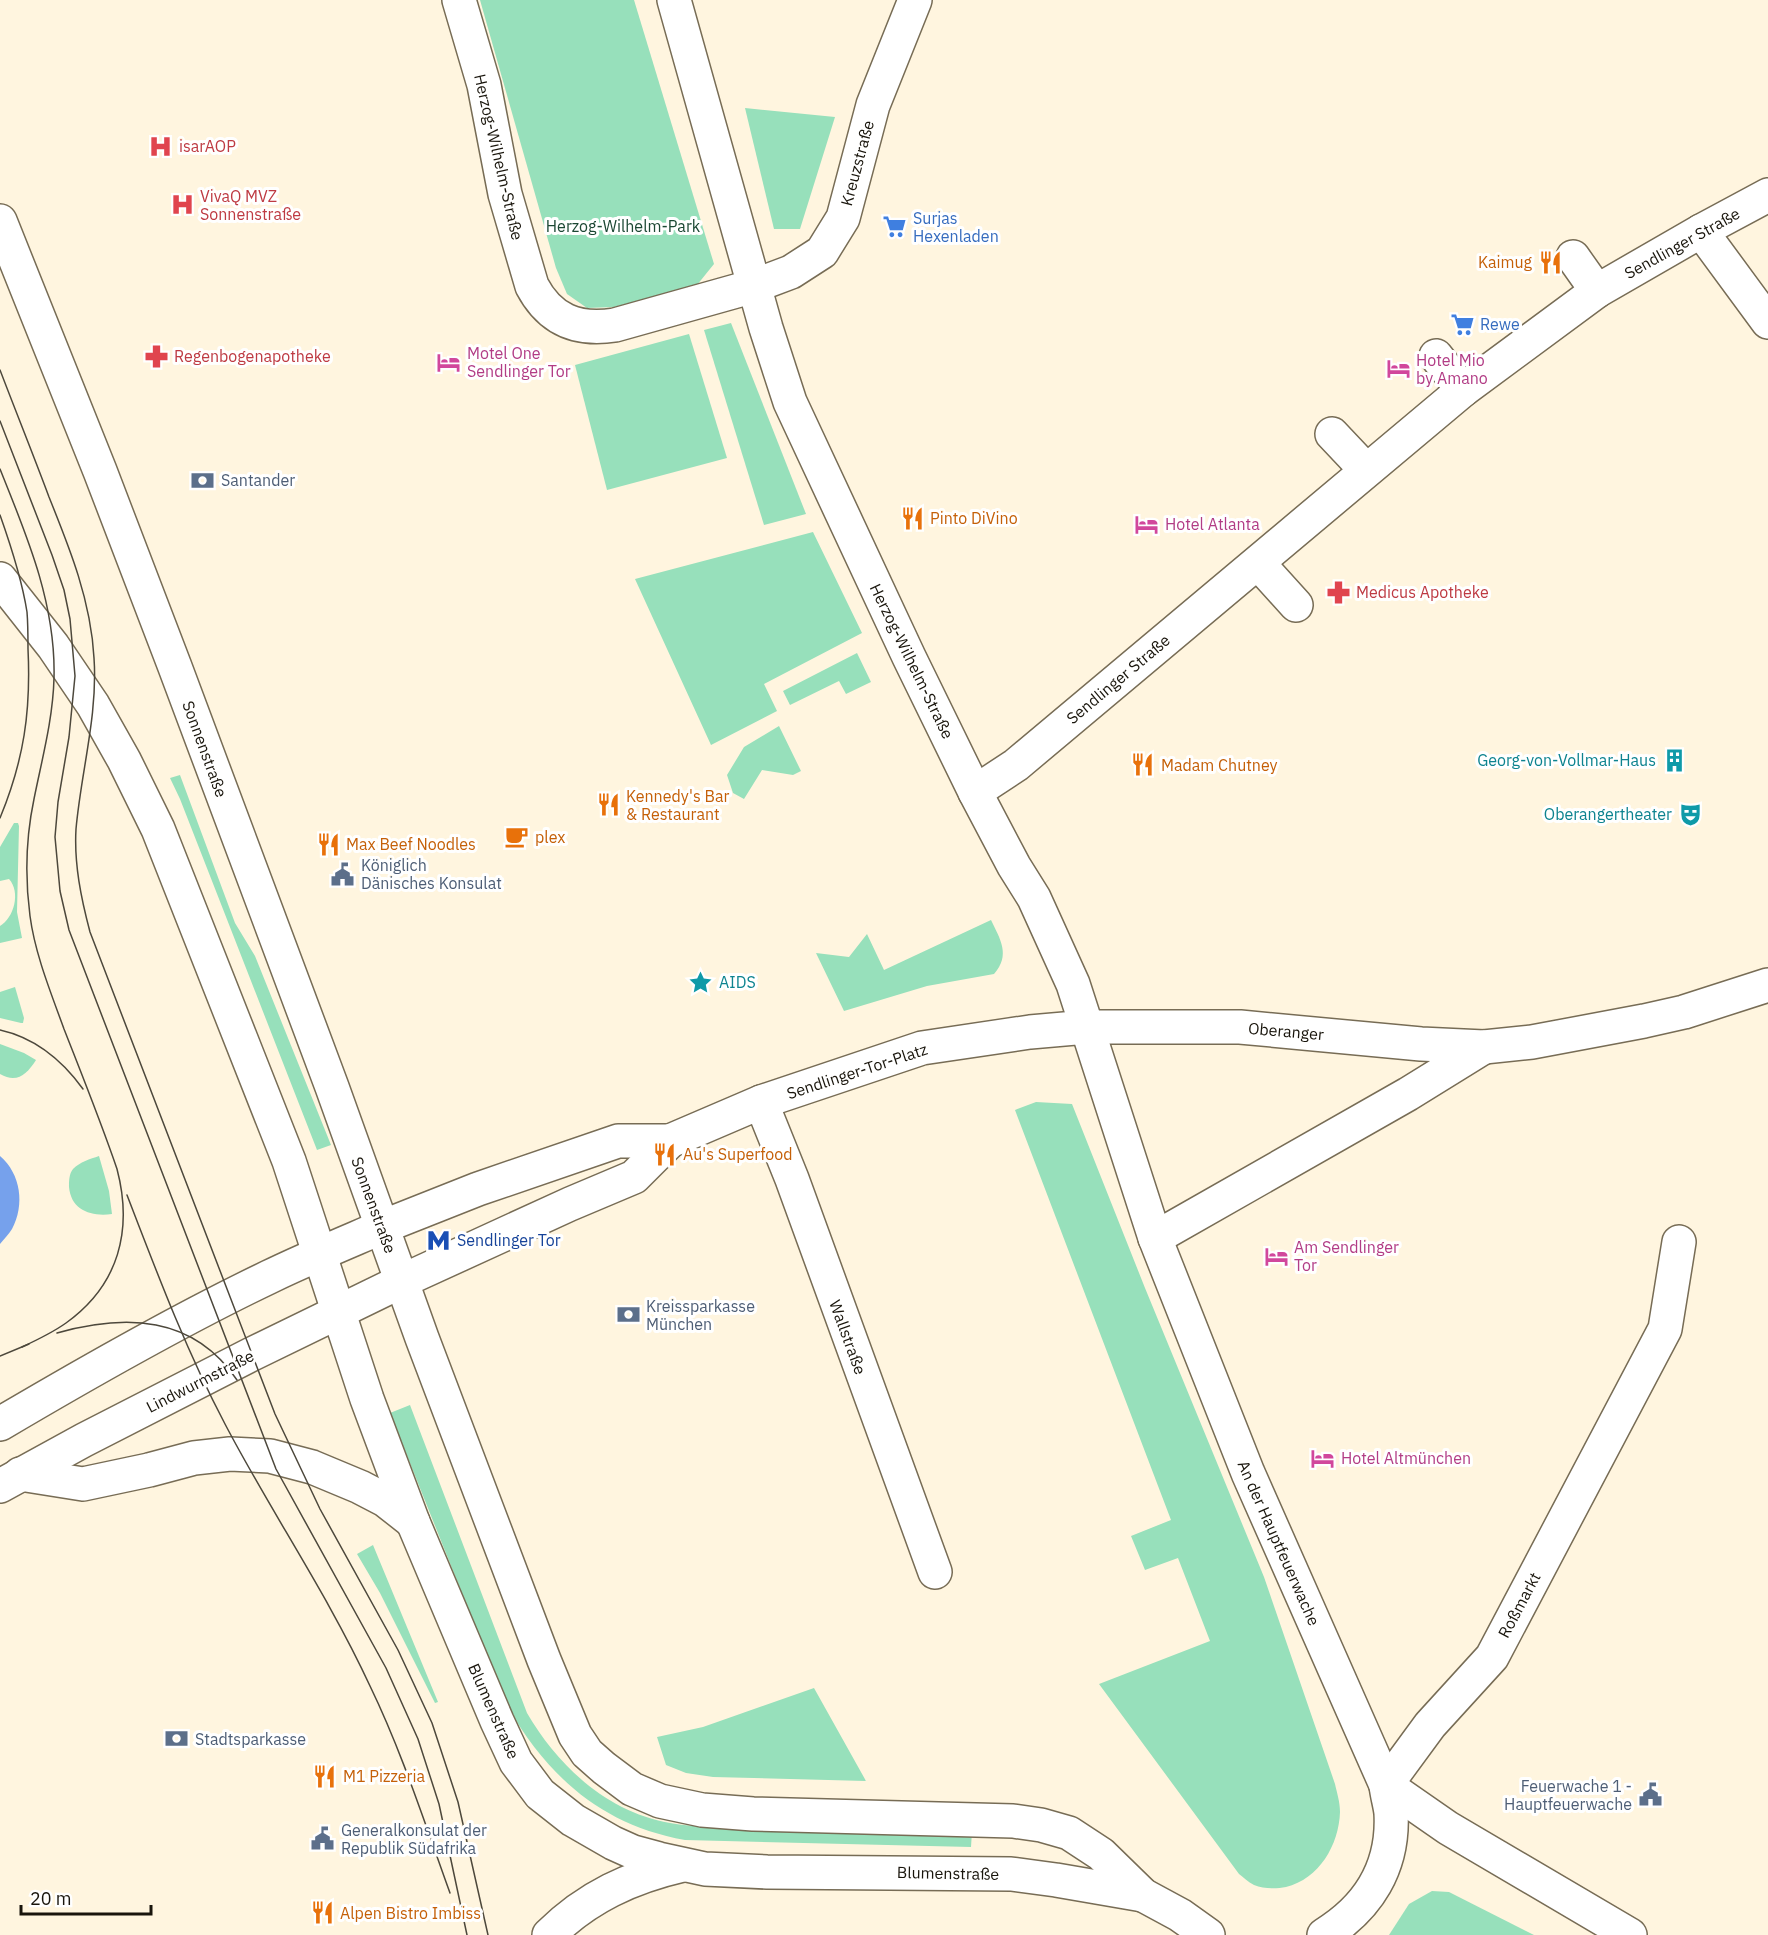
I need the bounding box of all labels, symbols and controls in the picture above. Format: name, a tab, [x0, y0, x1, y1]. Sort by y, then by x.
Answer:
street label: Herzog-Wilhelm-Straße	[470, 72, 528, 242]
street label: Kreuzstraße	[836, 118, 878, 208]
hospital icon: isarAOP	[148, 133, 174, 159]
place label: isarAOP	[179, 136, 236, 156]
place label: VivaQ MVZ Sonnenstraße	[200, 186, 301, 224]
hospital icon: VivaQ MVZ Sonnenstraße	[169, 192, 195, 218]
street label: Sendlinger Straße	[1621, 203, 1743, 283]
place label: Surjas Hexenladen	[913, 208, 999, 246]
supermarket icon: Surjas Hexenladen	[882, 214, 908, 240]
park label: Herzog-Wilhelm-Park	[546, 216, 701, 236]
restaurant icon: Kaimug	[1537, 249, 1563, 275]
place label: Kaimug	[1478, 252, 1533, 272]
supermarket icon: Rewe	[1449, 311, 1475, 337]
place label: Rewe	[1480, 314, 1520, 334]
pharmacy icon: Regenbogenapotheke	[143, 343, 169, 369]
place label: Motel One Sendlinger Tor	[467, 343, 571, 381]
place label: Regenbogenapotheke	[174, 346, 331, 366]
hotel icon: Motel One Sendlinger Tor	[436, 349, 462, 375]
place label: Hotel Mio by Amano	[1416, 350, 1488, 388]
hotel icon: Hotel Mio by Amano	[1385, 356, 1411, 382]
bank icon: Santander	[190, 467, 216, 493]
place label: Santander	[221, 470, 295, 490]
restaurant icon: Pinto DiVino	[899, 505, 925, 531]
place label: Pinto DiVino	[930, 508, 1018, 528]
hotel icon: Hotel Atlanta	[1134, 511, 1160, 537]
place label: Hotel Atlanta	[1165, 514, 1260, 534]
pharmacy icon: Medicus Apotheke	[1325, 579, 1351, 605]
street label: Herzog-Wilhelm-Straße	[866, 580, 958, 742]
place label: Medicus Apotheke	[1356, 582, 1489, 602]
street label: Sendlinger Straße	[1062, 630, 1174, 728]
street label: Sonnenstraße	[178, 698, 232, 800]
building icon: Georg-von-Vollmar-Haus	[1661, 747, 1687, 773]
place label: Georg-von-Vollmar-Haus	[1477, 750, 1656, 770]
restaurant icon: Madam Chutney	[1130, 752, 1156, 778]
place label: Madam Chutney	[1161, 755, 1278, 775]
place label: Kennedy's Bar & Restaurant	[626, 786, 730, 824]
restaurant icon: Kennedy's Bar & Restaurant	[595, 792, 621, 818]
theatre icon: Oberangertheater	[1677, 801, 1703, 827]
place label: Oberangertheater	[1544, 804, 1672, 824]
cafe icon: plex	[504, 824, 530, 850]
place label: plex	[535, 827, 565, 847]
restaurant icon: Max Beef Noodles	[315, 831, 341, 857]
place label: Max Beef Noodles	[346, 834, 476, 854]
place label: Königlich Dänisches Konsulat	[361, 855, 502, 893]
public building icon: Königlich Dänisches Konsulat	[330, 861, 356, 887]
place icon: AIDS	[688, 969, 714, 995]
place label: AIDS	[719, 972, 756, 992]
street label: Oberanger	[1247, 1018, 1325, 1044]
street label: Sendlinger-Tor-Platz	[784, 1039, 930, 1103]
restaurant icon: Au's Superfood	[652, 1141, 678, 1167]
place label: Au's Superfood	[683, 1144, 793, 1164]
street label: Sonnenstraße	[347, 1154, 401, 1256]
metro station icon: Sendlinger Tor	[426, 1227, 452, 1253]
place label: Sendlinger Tor	[457, 1230, 561, 1250]
place label: Am Sendlinger Tor	[1294, 1237, 1399, 1275]
hotel icon: Am Sendlinger Tor	[1263, 1243, 1289, 1269]
place label: Kreissparkasse München	[646, 1296, 755, 1334]
street label: Wallstraße	[825, 1297, 871, 1377]
bank icon: Kreissparkasse München	[615, 1302, 641, 1328]
street label: Lindwurmstraße	[143, 1345, 257, 1417]
hotel icon: Hotel Altmünchen	[1310, 1445, 1336, 1471]
place label: Hotel Altmünchen	[1341, 1448, 1471, 1468]
street label: An der Hauptfeuerwache	[1234, 1457, 1325, 1629]
street label: Roßmarkt	[1493, 1569, 1545, 1641]
street label: Blumenstraße	[464, 1660, 524, 1762]
bank icon: Stadtsparkasse	[164, 1726, 190, 1752]
place label: Stadtsparkasse	[195, 1729, 306, 1749]
restaurant icon: M1 Pizzeria	[312, 1763, 338, 1789]
place label: M1 Pizzeria	[343, 1766, 425, 1786]
place label: Feuerwache 1 - Hauptfeuerwache	[1504, 1776, 1632, 1814]
public building icon: Feuerwache 1 - Hauptfeuerwache	[1637, 1782, 1663, 1808]
place label: Generalkonsulat der Republik Südafrika	[341, 1820, 487, 1858]
public building icon: Generalkonsulat der Republik Südafrika	[310, 1826, 336, 1852]
street label: Blumenstraße	[897, 1862, 1000, 1884]
scale bar	[21, 1878, 152, 1916]
text: 20 m	[30, 1887, 72, 1910]
restaurant icon: Alpen Bistro Imbiss	[309, 1900, 335, 1926]
place label: Alpen Bistro Imbiss	[340, 1903, 481, 1923]

